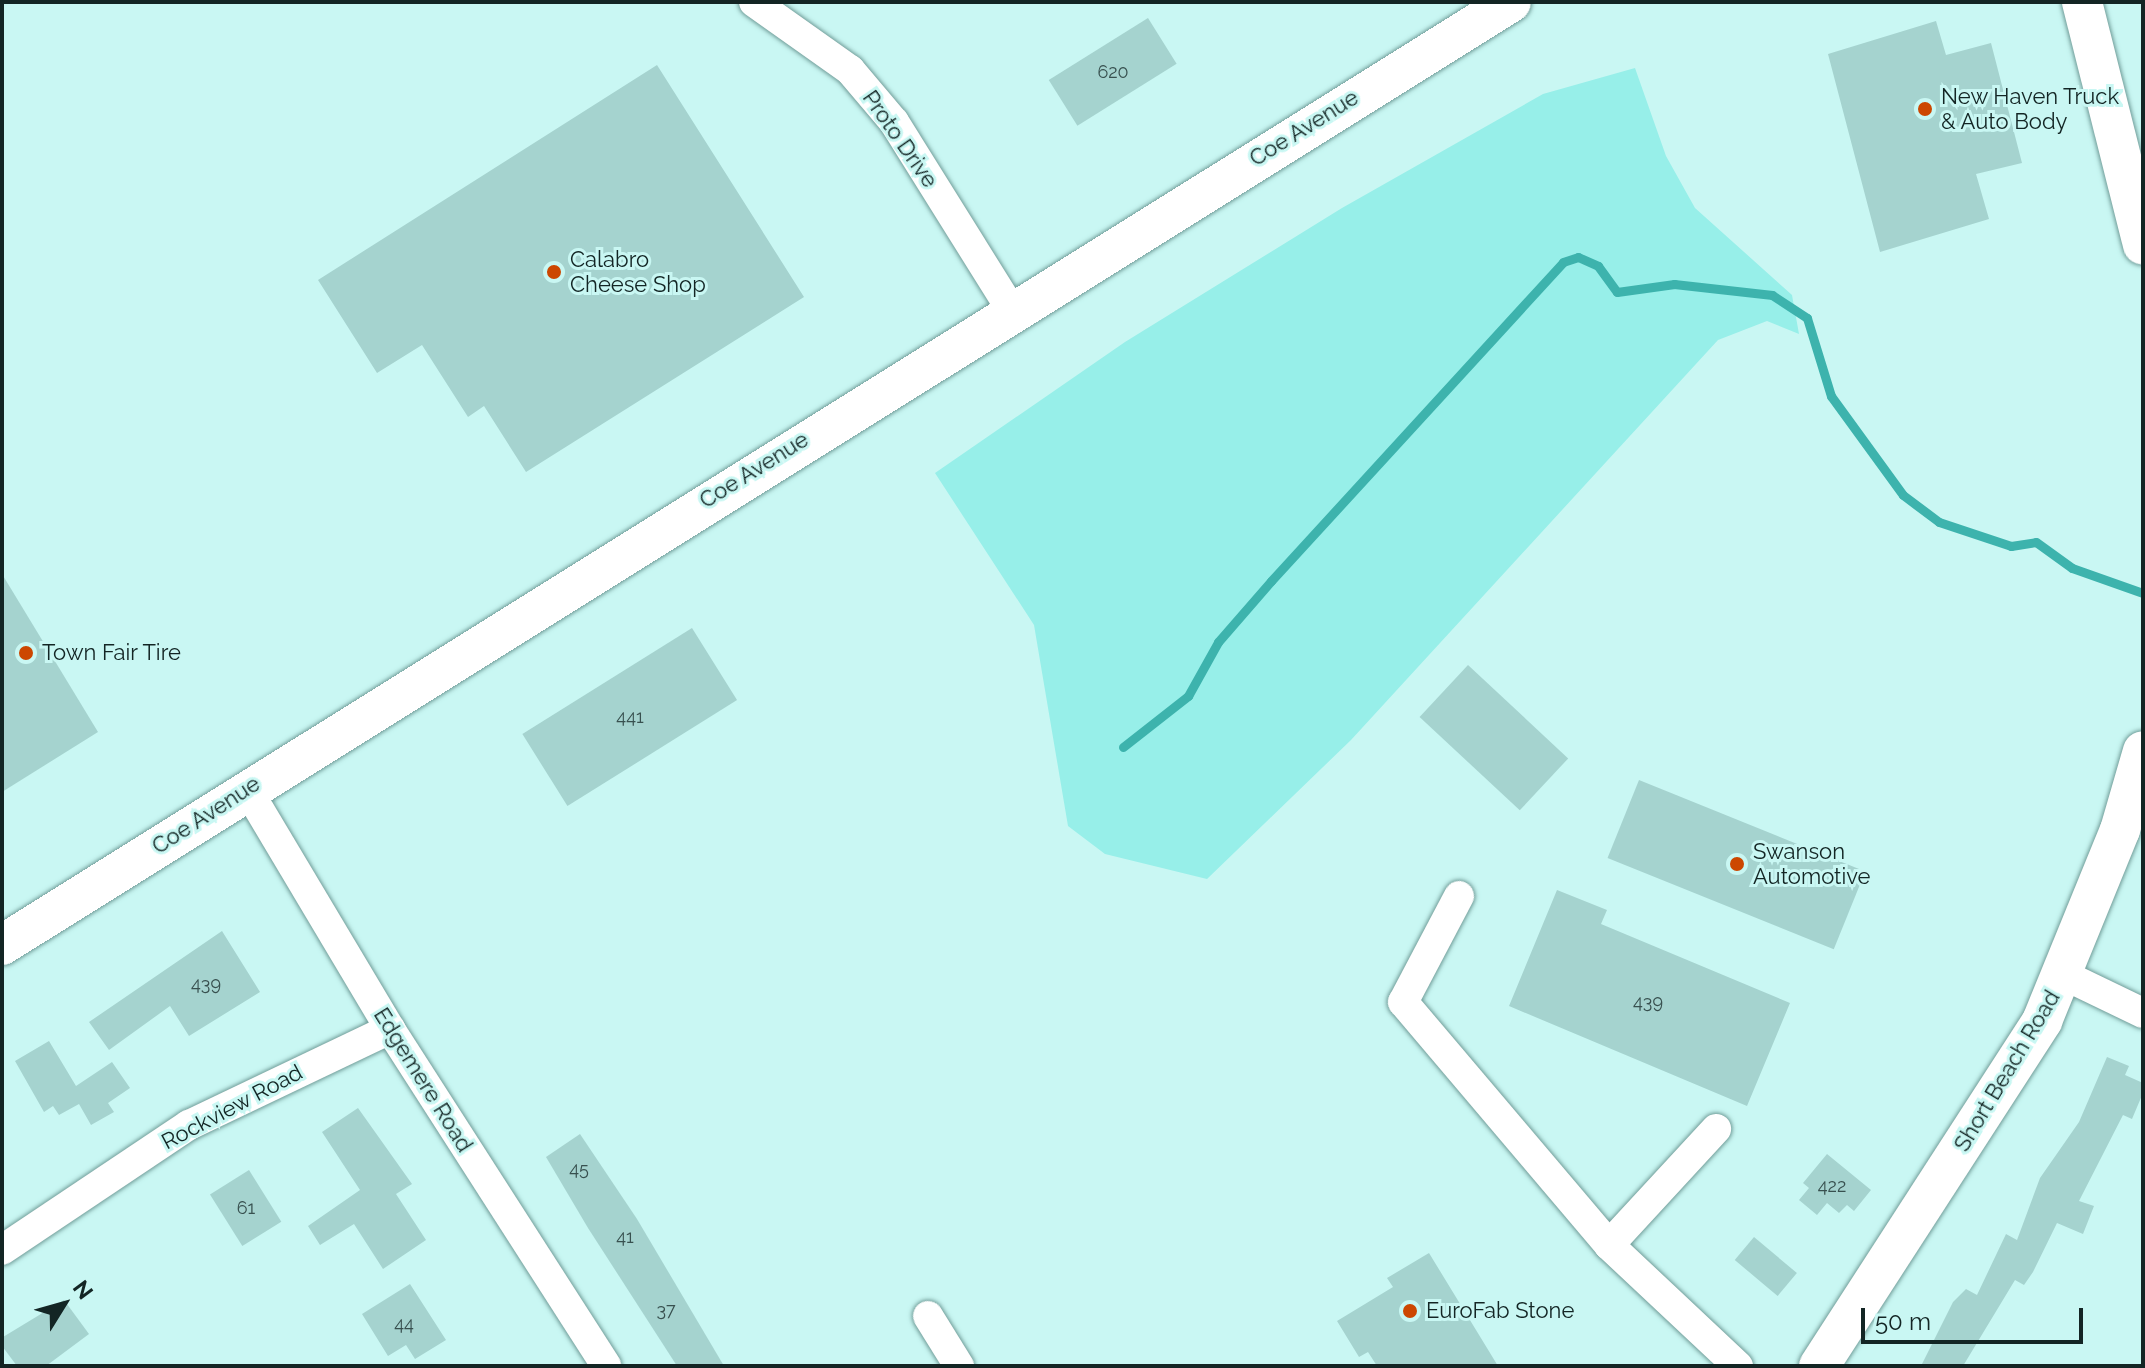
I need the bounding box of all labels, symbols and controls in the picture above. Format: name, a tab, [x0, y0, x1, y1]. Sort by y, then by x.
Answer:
house number: 620	[1097, 61, 1129, 83]
place label: New Haven Truck & Auto Body	[1941, 83, 2120, 134]
street label: Coe Avenue	[1244, 84, 1364, 172]
street label: Proto Drive	[857, 85, 943, 193]
marker: New Haven Truck & Auto Body	[1916, 100, 1934, 118]
place label: Calabro Cheese Shop	[570, 246, 706, 298]
marker: Calabro Cheese Shop	[545, 263, 563, 281]
street label: Coe Avenue	[694, 426, 814, 514]
place label: Town Fair Tire	[42, 640, 182, 666]
marker: Town Fair Tire	[17, 644, 35, 662]
house number: 441	[616, 706, 644, 728]
street label: Coe Avenue	[147, 770, 265, 860]
place label: Swanson Automotive	[1753, 838, 1871, 890]
marker: Swanson Automotive	[1728, 855, 1746, 873]
house number: 439	[191, 973, 221, 995]
street label: Short Beach Road	[1949, 986, 2065, 1156]
house number: 439	[1633, 991, 1663, 1013]
street label: Edgemere Road	[368, 1003, 478, 1157]
street label: Rockview Road	[157, 1059, 307, 1155]
house number: 45	[569, 1158, 589, 1180]
house number: 422	[1818, 1175, 1846, 1197]
house number: 61	[237, 1197, 255, 1219]
house number: 41	[616, 1226, 634, 1248]
north arrow	[24, 1264, 104, 1344]
text: N	[68, 1275, 99, 1304]
scale bar	[1865, 1292, 2087, 1342]
place label: EuroFab Stone	[1426, 1298, 1574, 1324]
house number: 37	[656, 1299, 676, 1321]
marker: EuroFab Stone	[1401, 1302, 1419, 1320]
text: 50 m	[1875, 1307, 1931, 1336]
house number: 44	[394, 1313, 414, 1335]

